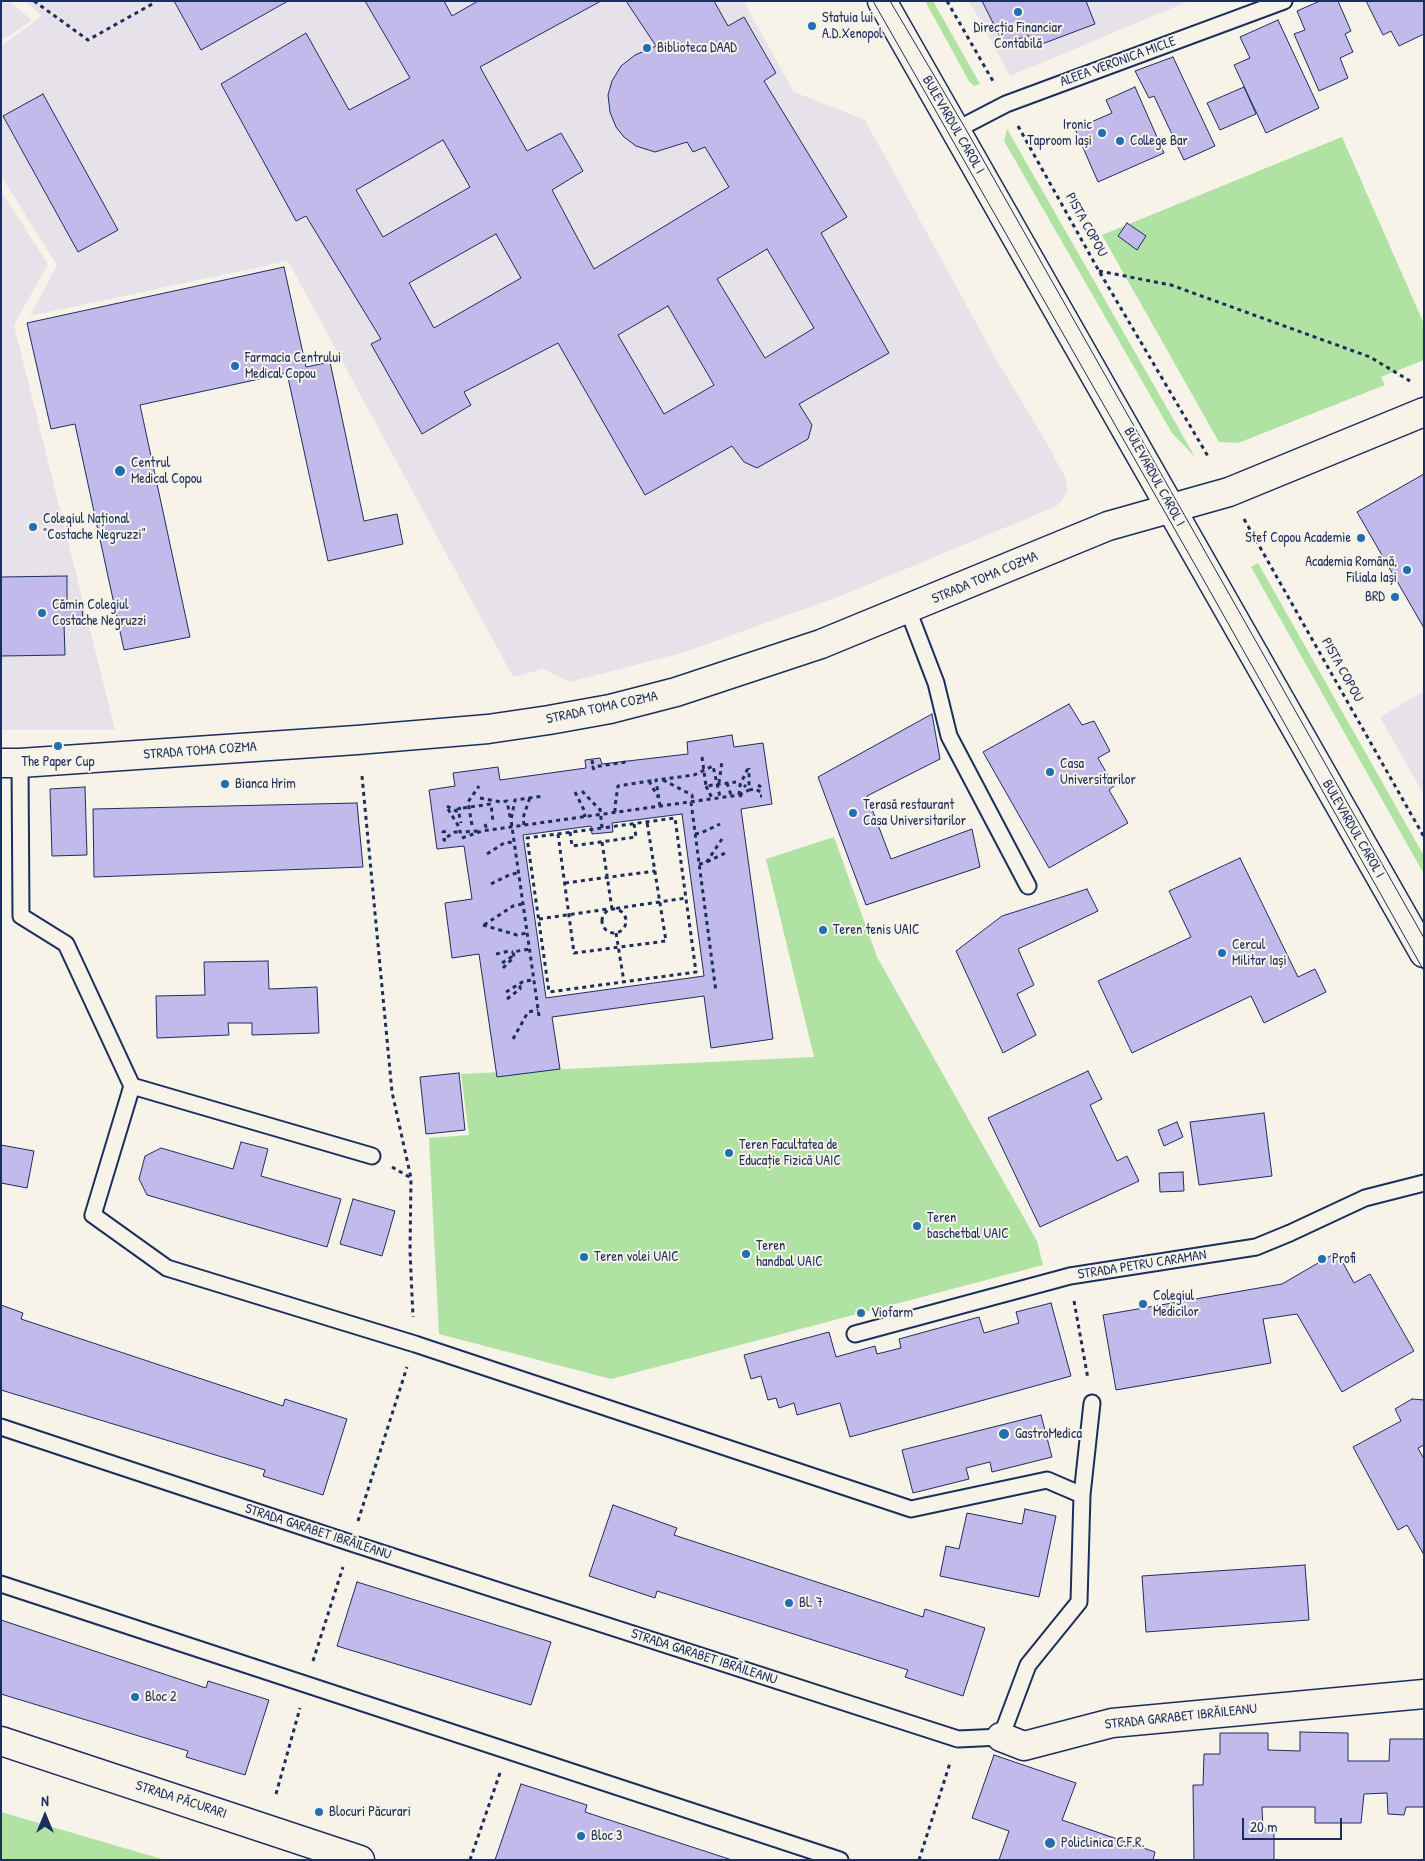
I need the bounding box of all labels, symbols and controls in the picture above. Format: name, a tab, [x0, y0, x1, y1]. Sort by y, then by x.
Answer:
marker: Direcția Financiar Contabilă	[1012, 6, 1024, 18]
place label: Statuia lui A.D.Xenopol	[822, 10, 883, 42]
marker: Statuia lui A.D.Xenopol	[806, 20, 818, 32]
place label: Direcția Financiar Contabilă	[974, 20, 1062, 52]
street label: ALEEA VERONICA MICLE	[1058, 33, 1178, 91]
place label: Biblioteca DAAD	[657, 40, 737, 56]
marker: Biblioteca DAAD	[641, 42, 653, 54]
street label: BULEVARDUL CAROL I	[918, 73, 988, 177]
place label: Ironic Taproom Iași	[1027, 117, 1092, 150]
marker: Ironic Taproom Iași	[1096, 127, 1108, 139]
place label: College Bar	[1130, 133, 1188, 149]
marker: College Bar	[1114, 135, 1126, 147]
street label: PISTA COPOU	[1062, 190, 1110, 260]
place label: Farmacia Centrului Medical Copou	[245, 350, 341, 382]
marker: Farmacia Centrului Medical Copou	[229, 360, 241, 372]
street label: BULEVARDUL CAROL I	[1120, 425, 1188, 529]
place label: Centrul Medical Copou	[131, 455, 202, 488]
marker: Centrul Medical Copou	[113, 464, 127, 478]
place label: Colegiul Național "Costache Negruzzi"	[43, 511, 146, 544]
marker: Colegiul Național "Costache Negruzzi"	[27, 521, 39, 533]
place label: Stef Copou Academie	[1245, 530, 1351, 546]
marker: Stef Copou Academie	[1355, 532, 1367, 544]
street label: STRADA TOMA COZMA	[930, 548, 1040, 608]
place label: Academia Română, Filiala Iași	[1305, 554, 1397, 586]
marker: Academia Română, Filiala Iași	[1401, 564, 1413, 576]
place label: BRD	[1365, 589, 1385, 605]
marker: BRD	[1389, 591, 1401, 603]
place label: Cămin Colegiul Costache Negruzzi	[52, 597, 146, 630]
marker: Cămin Colegiul Costache Negruzzi	[36, 607, 48, 619]
street label: PISTA COPOU	[1318, 635, 1366, 705]
street label: STRADA TOMA COZMA	[545, 688, 659, 728]
street label: STRADA TOMA COZMA	[143, 739, 257, 763]
marker: The Paper Cup	[52, 740, 64, 752]
place label: The Paper Cup	[22, 754, 94, 770]
place label: Casa Universitarilor	[1060, 756, 1136, 789]
marker: Casa Universitarilor	[1044, 766, 1056, 778]
place label: Bianca Hrim	[235, 776, 296, 792]
street label: BULEVARDUL CAROL I	[1318, 777, 1388, 881]
marker: Bianca Hrim	[219, 778, 231, 790]
place label: Terasă restaurant Casa Universitarilor	[863, 797, 966, 830]
marker: Terasă restaurant Casa Universitarilor	[847, 807, 859, 819]
place label: Teren tenis UAIC	[833, 922, 920, 938]
marker: Teren tenis UAIC	[817, 924, 829, 936]
place label: Cercul Militar Iași	[1232, 937, 1287, 970]
marker: Cercul Militar Iași	[1216, 947, 1228, 959]
place label: Teren Facultatea de Educație Fizică UAIC	[739, 1137, 841, 1170]
marker: Teren Facultatea de Educație Fizică UAIC	[723, 1147, 735, 1159]
place label: Teren baschetbal UAIC	[927, 1210, 1009, 1242]
marker: Teren baschetbal UAIC	[911, 1220, 923, 1232]
place label: Teren handbal UAIC	[756, 1238, 823, 1270]
street label: STRADA PETRU CARAMAN	[1077, 1247, 1207, 1283]
marker: Teren handbal UAIC	[740, 1248, 752, 1260]
place label: Teren volei UAIC	[594, 1249, 679, 1265]
marker: Teren volei UAIC	[578, 1251, 590, 1263]
place label: Profi	[1332, 1251, 1355, 1267]
marker: Profi	[1316, 1253, 1328, 1265]
place label: Colegiul Medicilor	[1153, 1288, 1199, 1320]
marker: Colegiul Medicilor	[1137, 1298, 1149, 1310]
place label: Viofarm	[871, 1305, 913, 1321]
marker: Viofarm	[855, 1307, 867, 1319]
place label: GastroMedica	[1015, 1426, 1082, 1442]
marker: GastroMedica	[997, 1427, 1011, 1441]
street label: STRADA GARABET IBRĂILEANU	[243, 1500, 393, 1564]
place label: Bl. 7	[799, 1595, 823, 1611]
marker: Bl. 7	[783, 1597, 795, 1609]
street label: STRADA GARABET IBRĂILEANU	[629, 1625, 779, 1689]
place label: Bloc 2	[145, 1689, 177, 1705]
marker: Bloc 2	[129, 1691, 141, 1703]
street label: STRADA GARABET IBRĂILEANU	[1104, 1701, 1258, 1733]
street label: STRADA PĂCURARI	[133, 1777, 229, 1823]
north arrow	[20, 1791, 70, 1841]
text: N	[41, 1791, 49, 1810]
place label: Blocuri Păcurari	[329, 1804, 411, 1820]
marker: Blocuri Păcurari	[313, 1806, 325, 1818]
scale bar	[1245, 1808, 1345, 1840]
text: 20 m	[1250, 1816, 1277, 1837]
place label: Bloc 3	[591, 1828, 622, 1844]
marker: Bloc 3	[575, 1830, 587, 1842]
place label: Policlinica C.F.R.	[1061, 1835, 1144, 1851]
marker: Policlinica C.F.R.	[1043, 1836, 1057, 1850]

